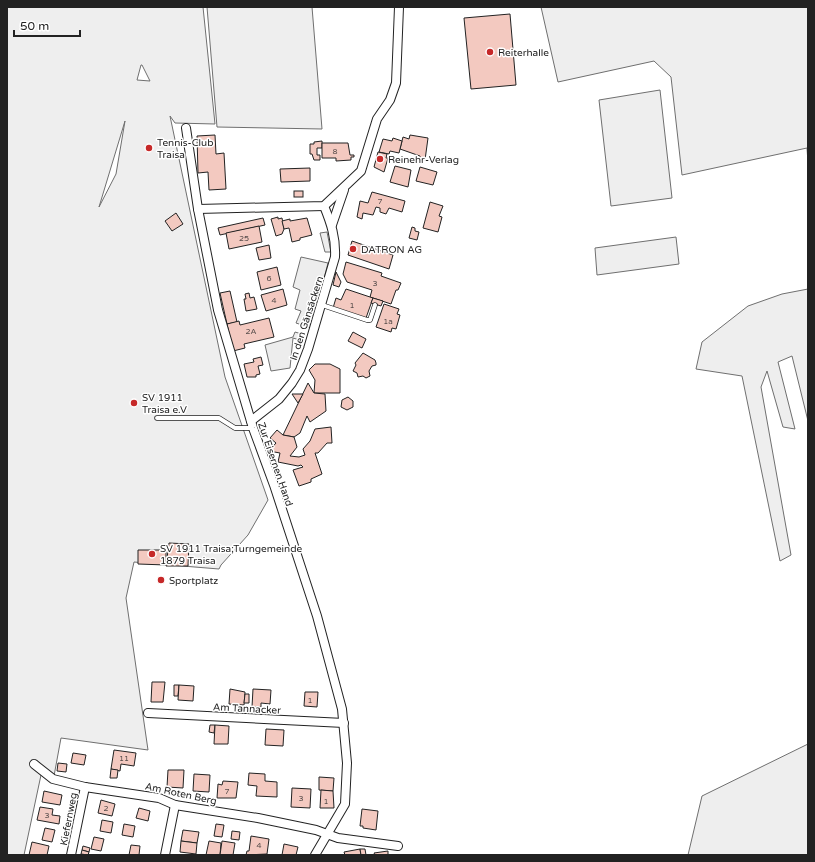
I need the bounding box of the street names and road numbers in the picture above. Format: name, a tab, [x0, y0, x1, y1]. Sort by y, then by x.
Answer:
street label: In den Gänsäckern	[288, 275, 326, 362]
street label: Zur Eisernen Hand	[255, 421, 295, 508]
street label: Am Tannacker	[213, 701, 281, 717]
street label: Am Roten Berg	[144, 781, 218, 807]
street label: Kiefernweg	[58, 792, 80, 847]

